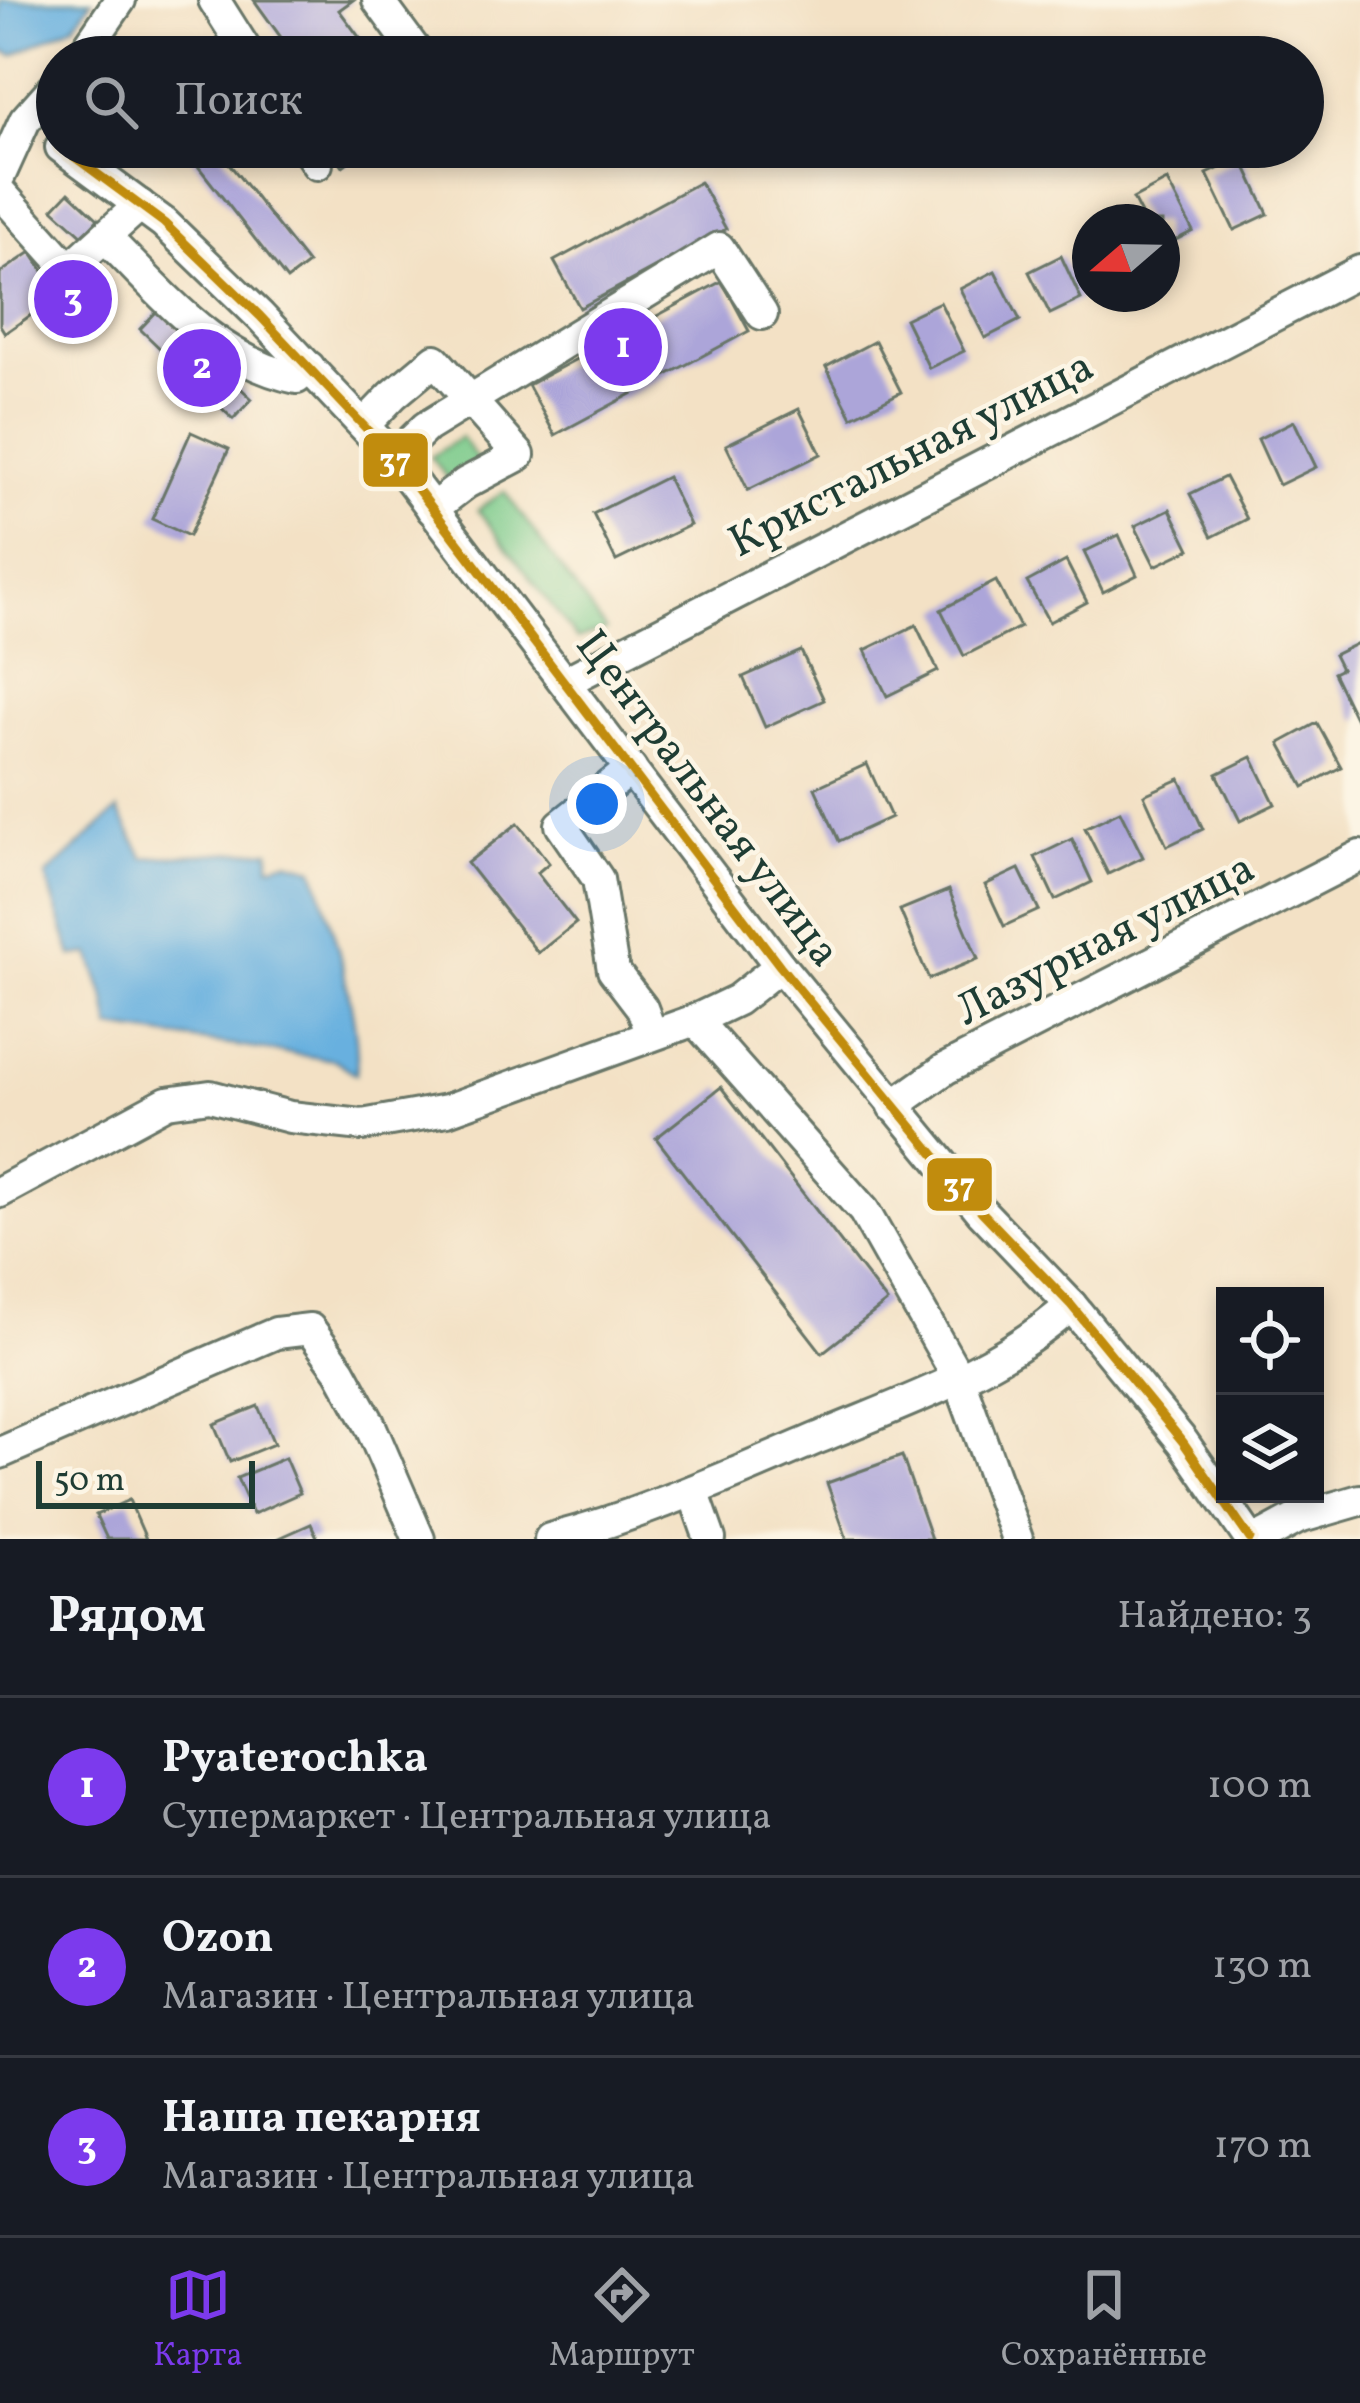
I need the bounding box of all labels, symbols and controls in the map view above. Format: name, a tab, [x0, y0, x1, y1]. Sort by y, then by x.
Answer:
search box	[36, 36, 1324, 168]
icon: search	[78, 69, 144, 135]
text: Поиск	[174, 71, 303, 134]
north arrow	[1072, 204, 1180, 312]
pin: 3	[34, 254, 112, 344]
pin: 1	[584, 302, 662, 392]
pin: 2	[163, 323, 241, 413]
street label: Кристальная улица	[719, 337, 1105, 575]
line badge: 37	[361, 431, 430, 489]
text: 37	[379, 440, 411, 486]
street label: Центральная улица	[559, 618, 854, 981]
your location	[567, 774, 627, 834]
street label: Лазурная улица	[946, 839, 1266, 1043]
line badge: 37	[925, 1156, 994, 1213]
text: 37	[943, 1165, 975, 1211]
map controls	[1216, 1287, 1324, 1503]
button: locate	[1216, 1287, 1324, 1395]
button: layers	[1216, 1395, 1324, 1503]
scale bar	[36, 1455, 255, 1508]
text: 50 m	[54, 1459, 125, 1505]
text: Рядом	[48, 1582, 206, 1653]
text: Найдено: 3	[1117, 1590, 1312, 1644]
text: Pyaterochka	[162, 1728, 428, 1791]
text: 1	[79, 1760, 95, 1814]
text: 100 m	[1207, 1760, 1312, 1814]
text: Супермаркет · Центральная улица	[162, 1791, 772, 1845]
text: Ozon	[162, 1908, 274, 1971]
text: 2	[77, 1940, 97, 1994]
text: 130 m	[1212, 1940, 1312, 1994]
text: Магазин · Центральная улица	[162, 1971, 695, 2025]
text: Наша пекарня	[162, 2088, 481, 2151]
text: 3	[77, 2120, 97, 2174]
text: 170 m	[1214, 2120, 1312, 2174]
text: Магазин · Центральная улица	[162, 2151, 695, 2205]
tab: Карта	[153, 2262, 243, 2380]
tab: Маршрут	[549, 2262, 695, 2380]
tab: Сохранённые	[1001, 2262, 1207, 2380]

